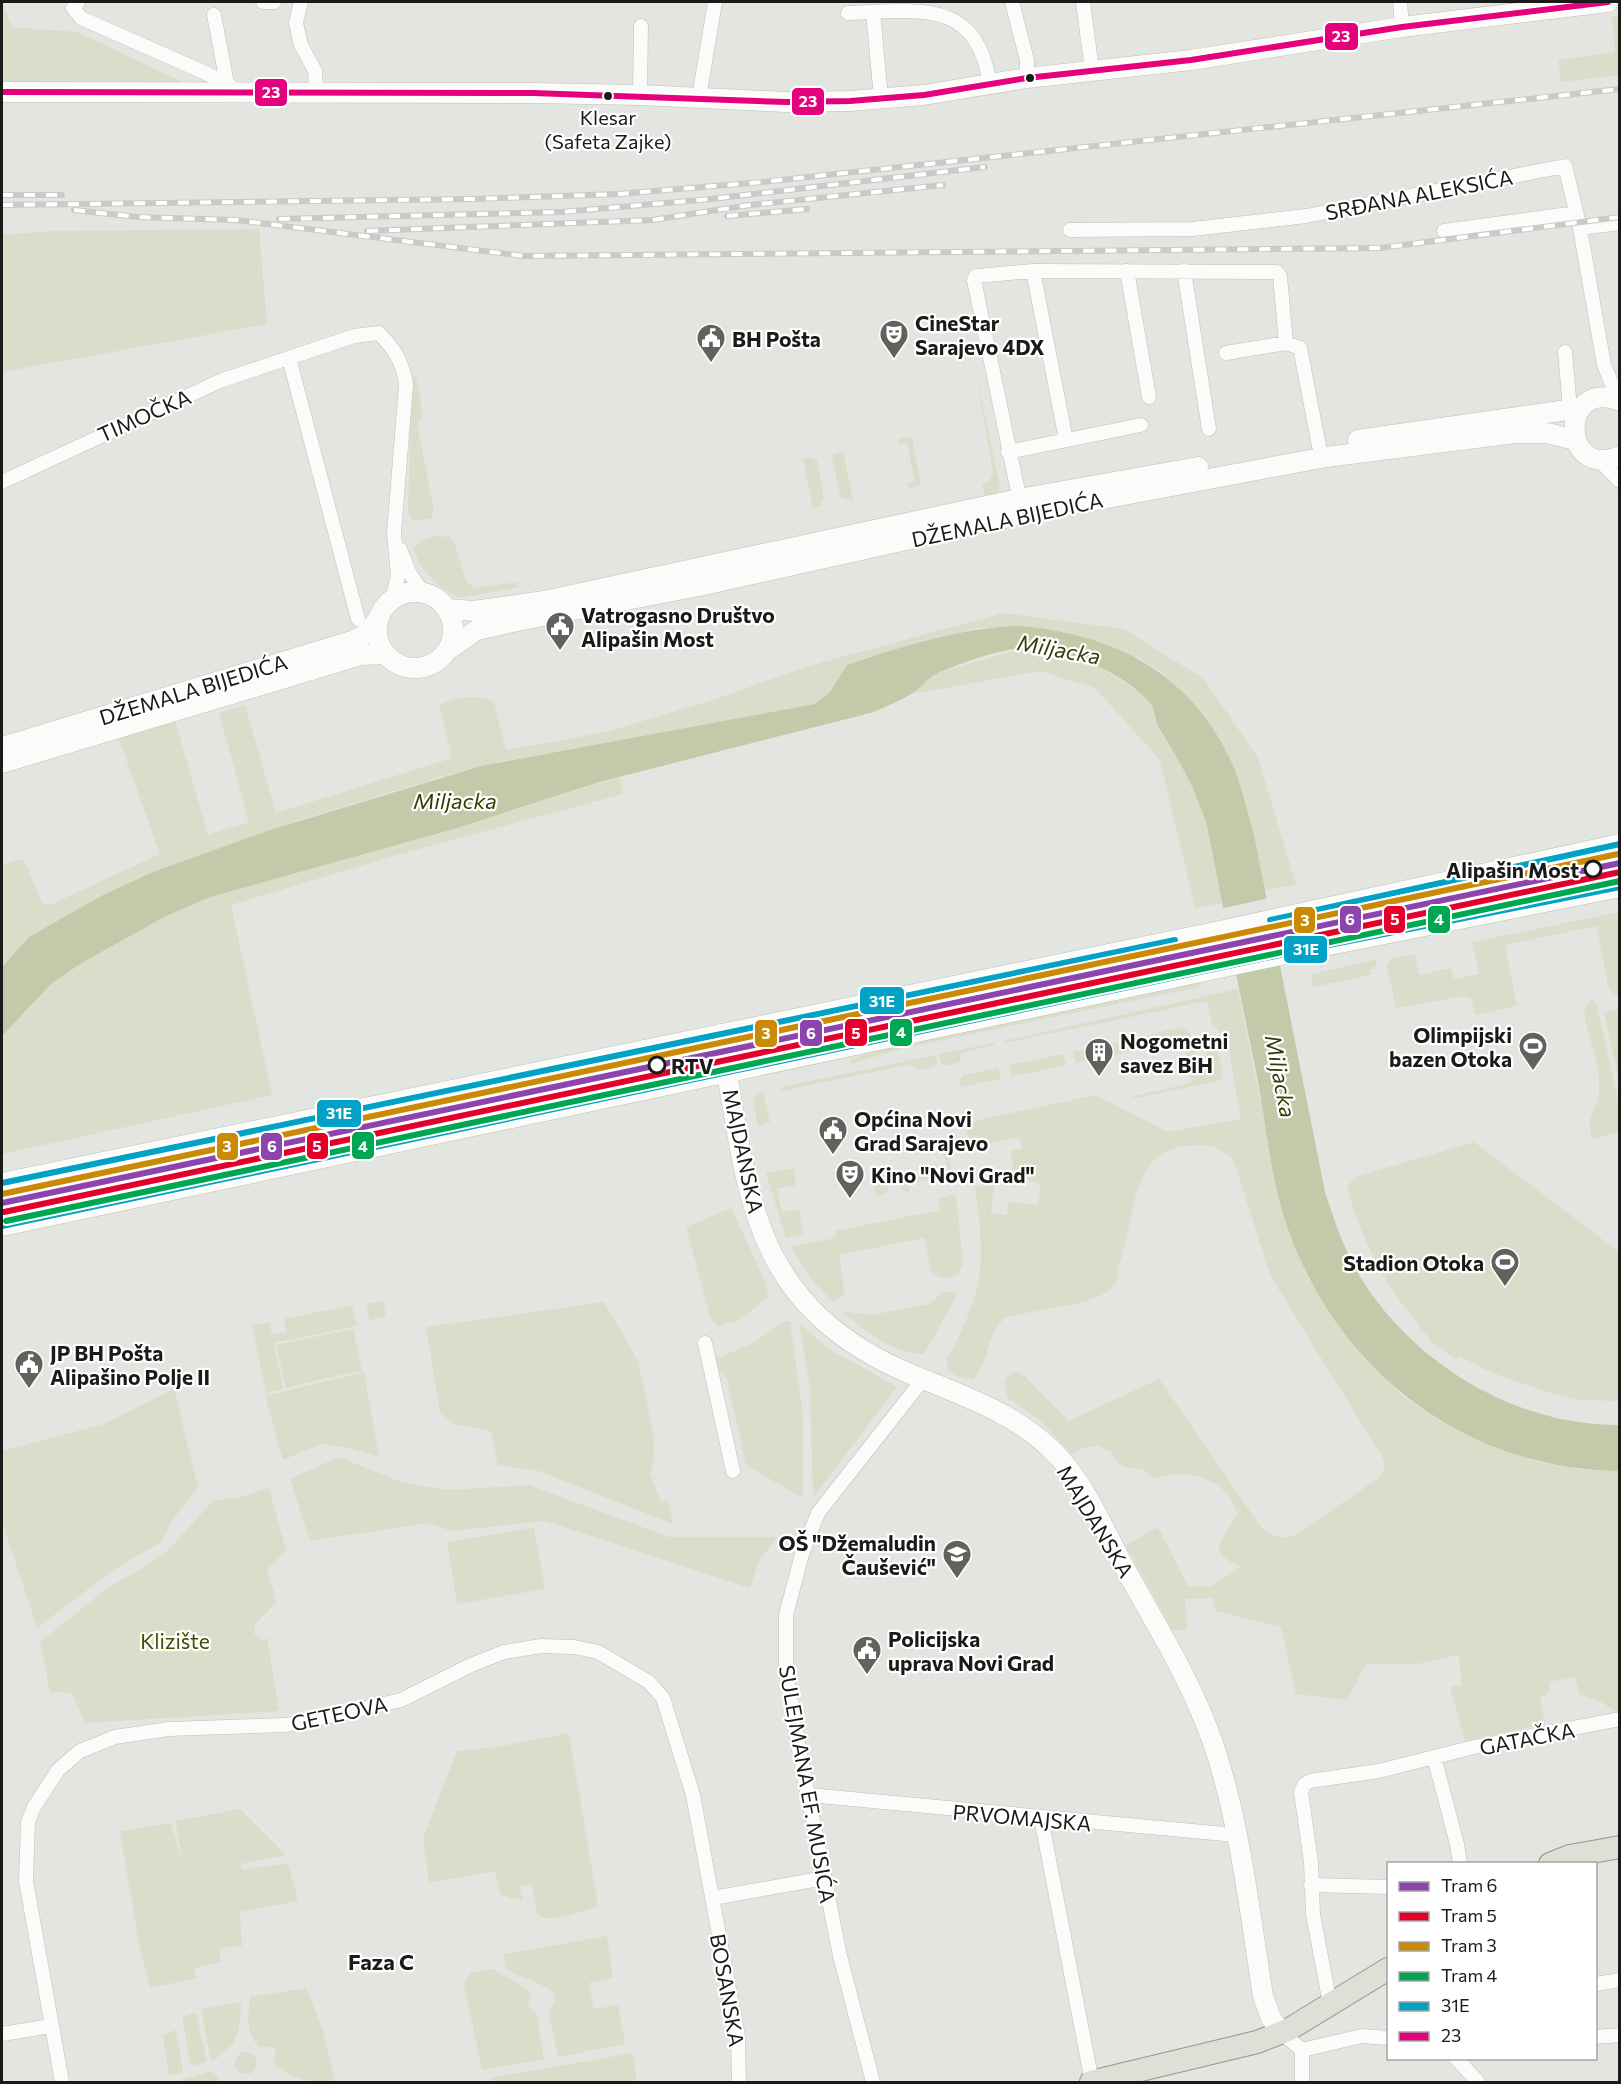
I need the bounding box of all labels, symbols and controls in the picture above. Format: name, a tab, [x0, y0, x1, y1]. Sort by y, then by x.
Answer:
line badge: 23	[1324, 22, 1359, 51]
text: 23	[1332, 26, 1350, 45]
unlabelled marker	[1024, 72, 1036, 84]
line badge: 23	[254, 78, 288, 107]
text: 23	[262, 82, 280, 101]
line badge: 23	[791, 87, 825, 116]
marker: Klesar (Safeta Zajke)	[602, 90, 614, 102]
text: 23	[799, 91, 817, 110]
place label: Klesar (Safeta Zajke)	[544, 105, 672, 153]
street label: SRĐANA ALEKSIĆA	[1323, 164, 1515, 224]
place label: CineStar Sarajevo 4DX	[915, 310, 1045, 359]
theatre icon: CineStar Sarajevo 4DX	[878, 318, 910, 360]
public building icon: BH Pošta	[695, 322, 727, 364]
place label: BH Pošta	[732, 326, 821, 351]
street label: TIMOČKA	[94, 383, 194, 447]
street label: DŽEMALA BIJEDIĆA	[909, 487, 1105, 551]
place label: Vatrogasno Društvo Alipašin Most	[581, 602, 775, 651]
public building icon: Vatrogasno Društvo Alipašin Most	[544, 610, 576, 652]
water label: Miljacka	[1015, 628, 1103, 670]
street label: DŽEMALA BIJEDIĆA	[96, 649, 290, 729]
water label: Miljacka	[413, 787, 497, 814]
place label: Alipašin Most	[1446, 857, 1579, 882]
marker: Alipašin Most	[1584, 860, 1602, 878]
line badge: 6	[1339, 905, 1362, 934]
line badge: 5	[1383, 905, 1406, 934]
line badge: 4	[1427, 905, 1451, 934]
line badge: 3	[1293, 906, 1316, 934]
text: 6	[1345, 909, 1355, 928]
text: 5	[1390, 909, 1400, 928]
text: 4	[1434, 909, 1444, 928]
text: 3	[1300, 910, 1310, 929]
line badge: 31E	[1283, 935, 1328, 964]
text: 31E	[1293, 939, 1319, 958]
line badge: 31E	[859, 986, 905, 1015]
text: 31E	[869, 991, 895, 1010]
line badge: 5	[844, 1018, 868, 1047]
line badge: 4	[889, 1018, 913, 1047]
line badge: 3	[754, 1019, 778, 1048]
line badge: 6	[799, 1019, 823, 1047]
text: 4	[896, 1022, 906, 1041]
place label: Olimpijski bazen Otoka	[1389, 1022, 1512, 1071]
text: 3	[761, 1023, 771, 1042]
text: 6	[806, 1023, 816, 1042]
text: 5	[851, 1023, 861, 1042]
place label: Nogometni savez BiH	[1120, 1028, 1228, 1077]
sports icon: Olimpijski bazen Otoka	[1517, 1030, 1549, 1072]
water label: Miljacka	[1260, 1032, 1302, 1120]
building icon: Nogometni savez BiH	[1083, 1036, 1115, 1078]
place label: RTV	[671, 1053, 714, 1078]
marker: RTV	[648, 1056, 666, 1074]
street label: MAJDANSKA	[719, 1086, 769, 1216]
line badge: 31E	[316, 1099, 362, 1128]
text: 31E	[326, 1103, 352, 1122]
place label: Općina Novi Grad Sarajevo	[854, 1106, 988, 1155]
public building icon: Općina Novi Grad Sarajevo	[817, 1114, 849, 1156]
line badge: 4	[351, 1131, 375, 1160]
line badge: 3	[216, 1132, 239, 1161]
line badge: 6	[260, 1132, 283, 1161]
line badge: 5	[306, 1132, 329, 1160]
text: 3	[222, 1136, 232, 1155]
text: 6	[267, 1136, 277, 1155]
text: 5	[312, 1136, 322, 1155]
text: 4	[358, 1136, 368, 1155]
theatre icon: Kino "Novi Grad"	[834, 1158, 866, 1200]
place label: Kino "Novi Grad"	[871, 1162, 1035, 1187]
sports icon: Stadion Otoka	[1489, 1246, 1521, 1288]
place label: Stadion Otoka	[1343, 1250, 1484, 1275]
place label: JP BH Pošta Alipašino Polje II	[50, 1340, 210, 1389]
public building icon: JP BH Pošta Alipašino Polje II	[13, 1348, 45, 1390]
street label: MAJDANSKA	[1053, 1460, 1139, 1582]
place label: OŠ "Džemaludin Čaušević"	[779, 1530, 936, 1579]
school or university icon: OŠ "Džemaludin Čaušević"	[941, 1538, 973, 1580]
place label: Policijska uprava Novi Grad	[888, 1626, 1054, 1675]
park label: Klizište	[140, 1628, 210, 1653]
public building icon: Policijska uprava Novi Grad	[851, 1634, 883, 1676]
street label: SULEJMANA EF. MUSIĆA	[775, 1663, 841, 1905]
street label: GETEOVA	[289, 1691, 389, 1735]
street label: GATAČKA	[1477, 1717, 1577, 1759]
street label: PRVOMAJSKA	[952, 1798, 1092, 1836]
legend	[1387, 1862, 1597, 2060]
text: Tram 6	[1441, 1874, 1498, 1896]
text: Tram 5	[1441, 1904, 1497, 1926]
street label: BOSANSKA	[706, 1932, 750, 2048]
text: Tram 3	[1441, 1934, 1497, 1956]
district label: Faza C	[348, 1948, 414, 1975]
text: Tram 4	[1441, 1964, 1498, 1986]
text: 31E	[1441, 1994, 1470, 2016]
text: 23	[1441, 2024, 1461, 2046]

